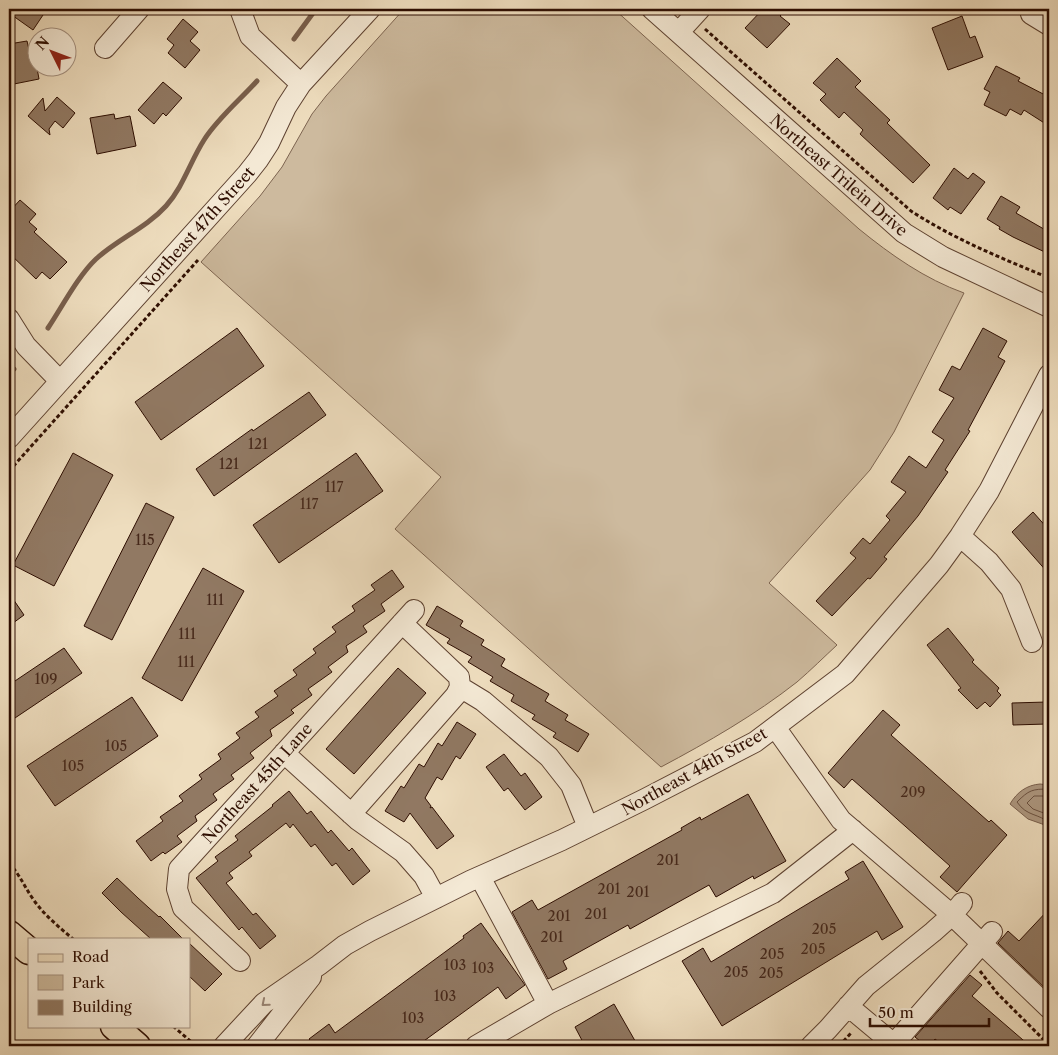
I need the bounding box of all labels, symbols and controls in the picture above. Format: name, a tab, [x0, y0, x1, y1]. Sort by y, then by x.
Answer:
north arrow	[28, 28, 78, 78]
text: N	[32, 33, 53, 54]
street label: Northeast Trilein Drive	[766, 110, 912, 240]
street label: Northeast 47th Street	[135, 162, 259, 296]
house number: 121	[248, 435, 268, 453]
house number: 121	[219, 455, 239, 473]
house number: 117	[325, 478, 343, 496]
house number: 117	[300, 495, 318, 513]
house number: 115	[135, 531, 155, 549]
house number: 111	[206, 591, 224, 609]
house number: 111	[178, 625, 196, 643]
house number: 111	[177, 653, 195, 671]
house number: 109	[35, 670, 57, 688]
street label: Northeast 45th Lane	[198, 719, 316, 847]
street label: Northeast 44th Street	[618, 723, 770, 819]
house number: 105	[105, 737, 127, 755]
house number: 105	[62, 757, 84, 775]
house number: 209	[900, 783, 926, 801]
house number: 201	[657, 851, 680, 869]
house number: 201	[598, 880, 621, 898]
house number: 201	[627, 883, 650, 901]
house number: 201	[585, 905, 608, 923]
house number: 201	[548, 907, 571, 925]
house number: 205	[812, 920, 836, 938]
house number: 201	[541, 928, 564, 946]
legend	[28, 938, 190, 1028]
house number: 205	[801, 940, 825, 958]
house number: 205	[760, 945, 784, 963]
text: Road	[72, 947, 109, 966]
house number: 103	[444, 956, 466, 974]
house number: 103	[472, 959, 494, 977]
house number: 205	[724, 963, 748, 981]
house number: 205	[759, 964, 783, 982]
text: Park	[72, 973, 106, 992]
house number: 103	[434, 987, 456, 1005]
scale bar	[870, 995, 989, 1027]
text: Building	[72, 997, 132, 1016]
one-way arrow	[261, 998, 270, 1007]
text: 50 m	[878, 1003, 914, 1022]
house number: 103	[402, 1009, 424, 1027]

